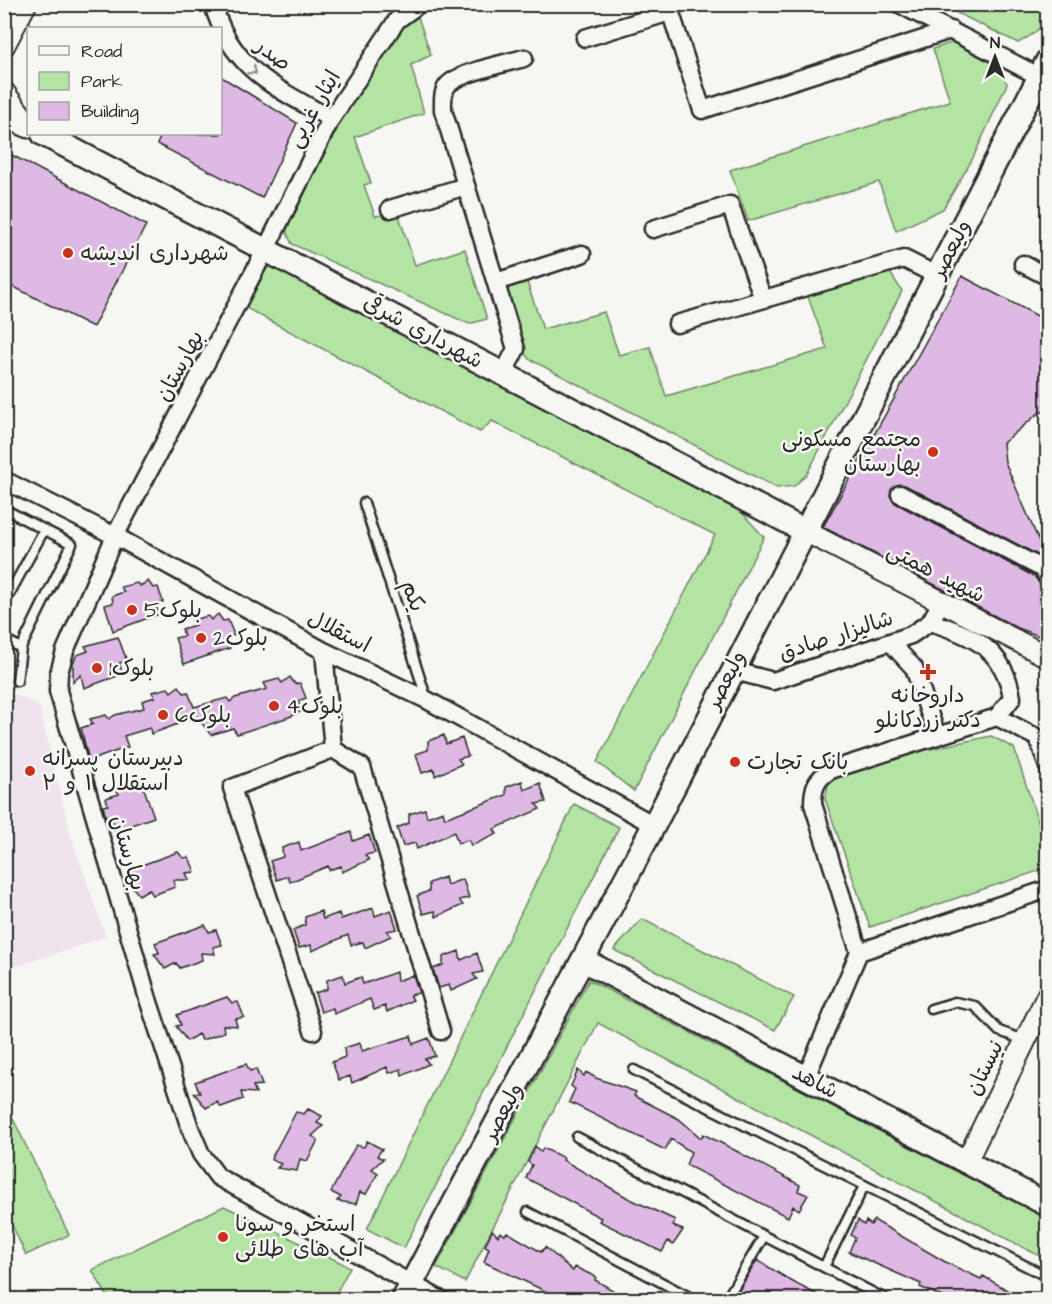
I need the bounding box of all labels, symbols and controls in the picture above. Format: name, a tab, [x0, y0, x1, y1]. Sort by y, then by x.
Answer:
legend	[27, 27, 222, 135]
north arrow	[965, 27, 1025, 87]
street label: صدر	[247, 30, 298, 79]
text: N	[990, 32, 1000, 54]
text: Road	[81, 39, 122, 64]
one-way arrow	[246, 64, 257, 75]
street label: ایثار غربی	[279, 65, 349, 153]
text: Park	[81, 69, 123, 94]
text: Building	[81, 99, 139, 125]
street label: ولیعصر	[922, 214, 979, 285]
place label: شهرداری اندیشه	[80, 238, 229, 269]
marker: شهرداری اندیشه	[61, 246, 75, 260]
street label: شهرداری شرقی	[358, 287, 488, 377]
street label: بهارستان	[148, 325, 212, 407]
place label: مجتمع مسکونی بهارستان	[782, 424, 921, 480]
marker: مجتمع مسکونی بهارستان	[926, 445, 940, 459]
street label: شهید همتی	[882, 535, 990, 611]
street label: یکم	[393, 576, 433, 616]
place label: بلوک5	[144, 595, 202, 626]
marker: بلوک5	[125, 603, 139, 617]
street label: استقلال	[302, 603, 376, 661]
street label: شالیزار صادق	[775, 603, 897, 669]
place label: بلوک2	[213, 623, 268, 654]
marker: بلوک2	[194, 631, 208, 645]
street label: ولیعصر	[697, 645, 754, 716]
place label: بلوک1	[109, 653, 154, 684]
marker: بلوک1	[90, 661, 104, 675]
marker: داروخانه دکتر زردکانلو	[921, 665, 935, 679]
place label: داروخانه دکتر زردکانلو	[874, 680, 981, 736]
place label: بلوک4	[286, 691, 343, 722]
marker: بلوک4	[267, 699, 281, 713]
place label: بلوک6	[175, 700, 231, 731]
marker: بلوک6	[156, 708, 170, 722]
place label: دبیرستان پسرانه استقلال ۱ و ۲	[42, 743, 184, 799]
place label: بانک تجارت	[747, 747, 848, 778]
marker: بانک تجارت	[728, 755, 742, 769]
marker: دبیرستان پسرانه استقلال ۱ و ۲	[23, 764, 37, 778]
street label: بهارستان	[102, 812, 154, 894]
street label: نيستان	[958, 1035, 1012, 1101]
street label: شاهد	[786, 1057, 844, 1107]
street label: ولیعصر	[474, 1077, 531, 1148]
place label: استخر و سونا آب های طلائی	[235, 1209, 365, 1265]
marker: استخر و سونا آب های طلائی	[216, 1230, 230, 1244]

